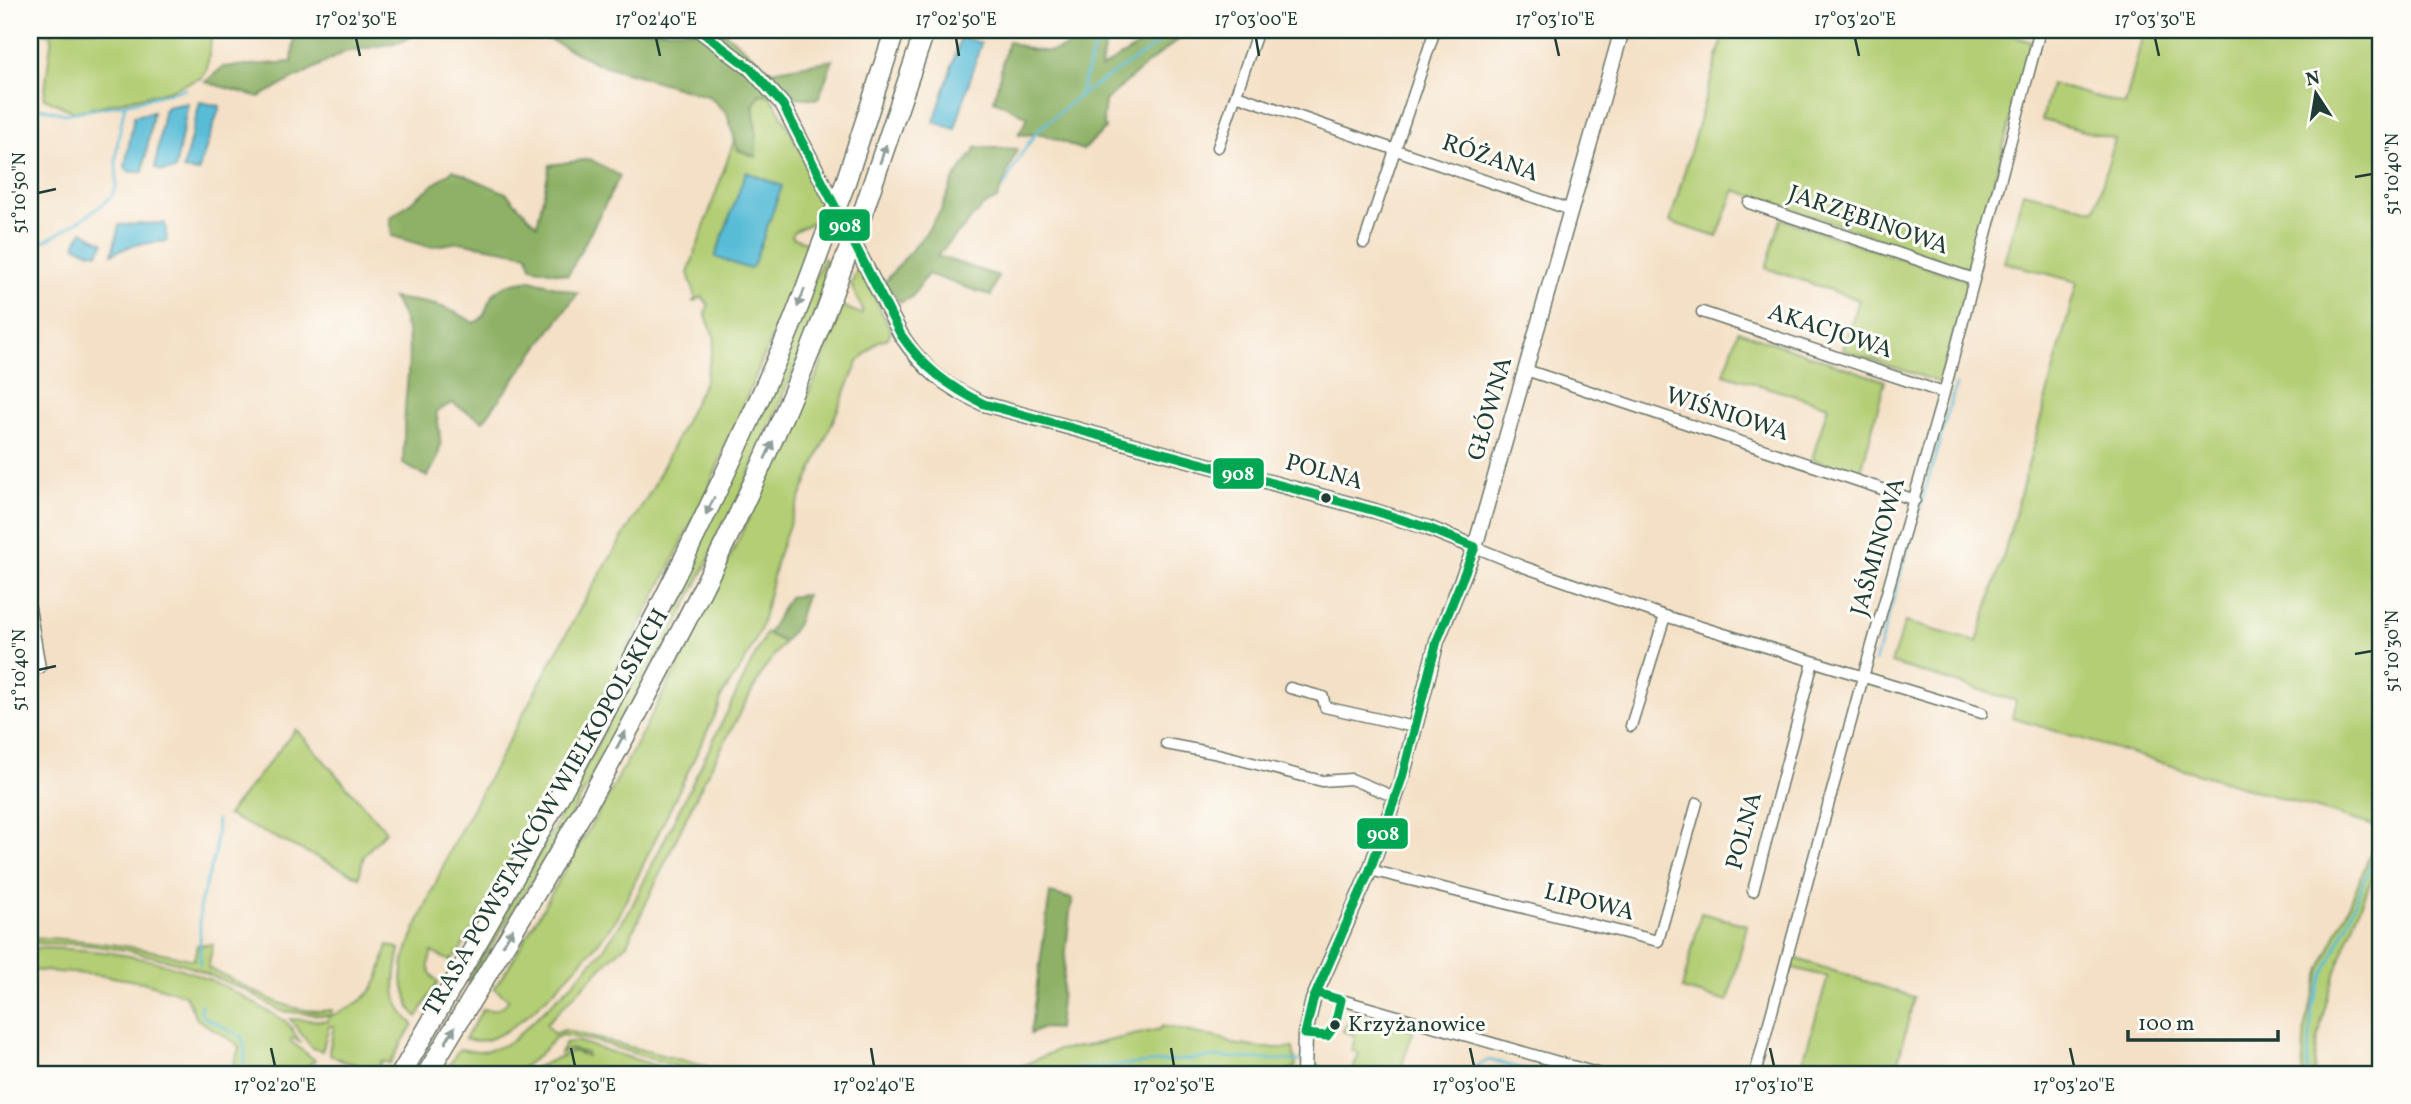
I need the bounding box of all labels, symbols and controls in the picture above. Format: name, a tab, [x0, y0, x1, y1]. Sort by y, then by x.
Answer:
text: 17°02'30"E	[315, 8, 397, 33]
text: 17°02'40"E	[615, 8, 697, 33]
text: 17°02'50"E	[915, 8, 997, 33]
text: 17°03'00"E	[1214, 8, 1298, 33]
text: 17°03'10"E	[1515, 8, 1595, 33]
text: 17°03'20"E	[1814, 8, 1896, 33]
text: 17°03'30"E	[2114, 8, 2196, 33]
north arrow	[2282, 60, 2352, 130]
text: N	[2303, 65, 2323, 93]
street label: RÓŻANA	[1437, 127, 1543, 191]
text: 51°10'40"N	[2381, 133, 2406, 215]
one-way arrow	[878, 143, 889, 164]
text: 51°10'50"N	[8, 152, 33, 234]
street label: JARZĘBINOWA	[1783, 178, 1953, 264]
line badge: 908	[818, 208, 871, 242]
text: 908	[829, 214, 861, 240]
one-way arrow	[796, 287, 807, 308]
street label: AKACJOWA	[1763, 296, 1897, 368]
street label: GŁÓWNA	[1460, 353, 1522, 465]
street label: WIŚNIOWA	[1661, 379, 1793, 451]
one-way arrow	[763, 439, 774, 460]
street label: POLNA	[1281, 446, 1367, 500]
line badge: 908	[1212, 457, 1265, 490]
text: 908	[1222, 462, 1254, 488]
street label: JAŚMINOWA	[1843, 474, 1915, 620]
unlabelled marker	[1319, 491, 1333, 505]
one-way arrow	[704, 496, 715, 516]
street label: TRASA POWSTAŃCÓW WIELKOPOLSKICH	[416, 603, 678, 1023]
text: 51°10'30"N	[2381, 610, 2406, 692]
text: 51°10'40"N	[8, 629, 33, 711]
one-way arrow	[616, 730, 627, 750]
street label: POLNA	[1718, 788, 1772, 874]
line badge: 908	[1356, 817, 1409, 850]
text: 908	[1367, 822, 1399, 848]
street label: LIPOWA	[1540, 875, 1638, 931]
one-way arrow	[502, 927, 514, 947]
scale bar	[2128, 999, 2278, 1043]
place label: Krzyżanowice	[1348, 1010, 1486, 1041]
text: 100 m	[2138, 1010, 2195, 1039]
marker: Krzyżanowice	[1328, 1018, 1342, 1032]
one-way arrow	[444, 1025, 456, 1045]
text: 17°02'20"E	[234, 1074, 316, 1099]
text: 17°02'30"E	[534, 1074, 616, 1099]
text: 17°02'40"E	[833, 1074, 915, 1099]
text: 17°02'50"E	[1133, 1074, 1215, 1099]
text: 17°03'00"E	[1432, 1074, 1516, 1099]
text: 17°03'10"E	[1734, 1074, 1814, 1099]
text: 17°03'20"E	[2033, 1074, 2115, 1099]

